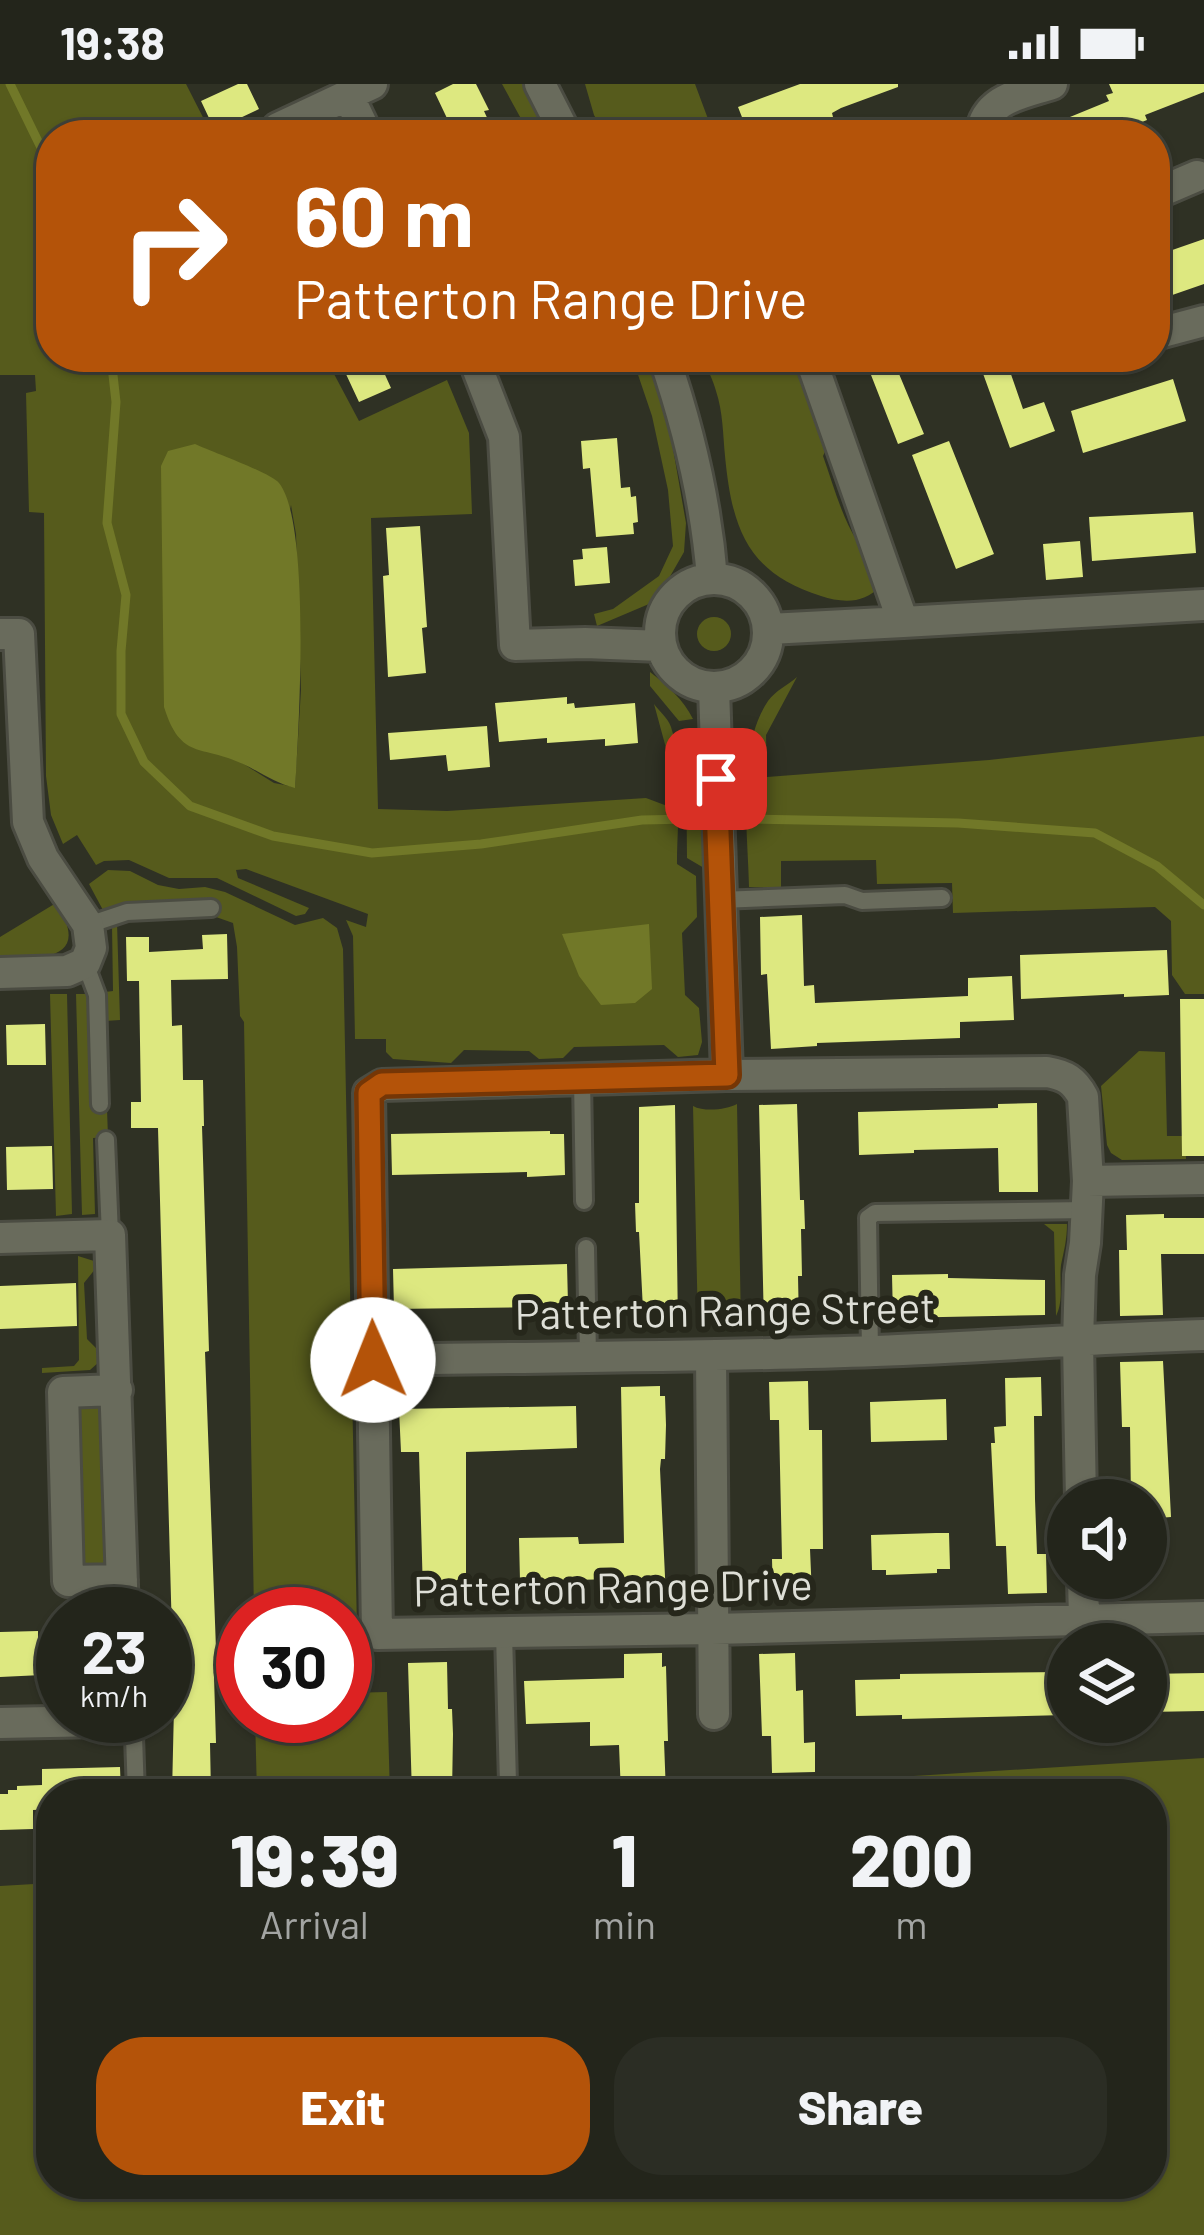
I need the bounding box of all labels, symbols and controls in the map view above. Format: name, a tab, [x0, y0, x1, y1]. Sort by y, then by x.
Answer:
text: 19:38	[60, 15, 165, 69]
text: 60 m	[294, 163, 474, 264]
icon: right	[96, 168, 252, 324]
text: Patterton Range Drive	[294, 265, 808, 330]
pin	[665, 728, 767, 830]
icon: arrive	[683, 746, 749, 812]
street label: Patterton Range Street	[514, 1280, 936, 1339]
position arrow	[310, 1297, 436, 1423]
map controls	[1047, 1479, 1167, 1743]
button: sound	[1047, 1479, 1167, 1599]
street label: Patterton Range Drive	[413, 1558, 813, 1615]
speed limit sign: 30	[216, 1587, 372, 1743]
text: 23	[81, 1614, 147, 1686]
button: layers	[1047, 1623, 1167, 1743]
text: km/h	[80, 1677, 148, 1713]
text: 19:39	[230, 1815, 399, 1901]
text: 1	[612, 1815, 637, 1901]
text: 200	[850, 1815, 973, 1901]
text: Arrival	[260, 1900, 369, 1947]
text: min	[593, 1900, 656, 1947]
text: m	[895, 1900, 928, 1947]
button: Exit	[96, 2037, 590, 2175]
button: Share	[614, 2037, 1107, 2175]

